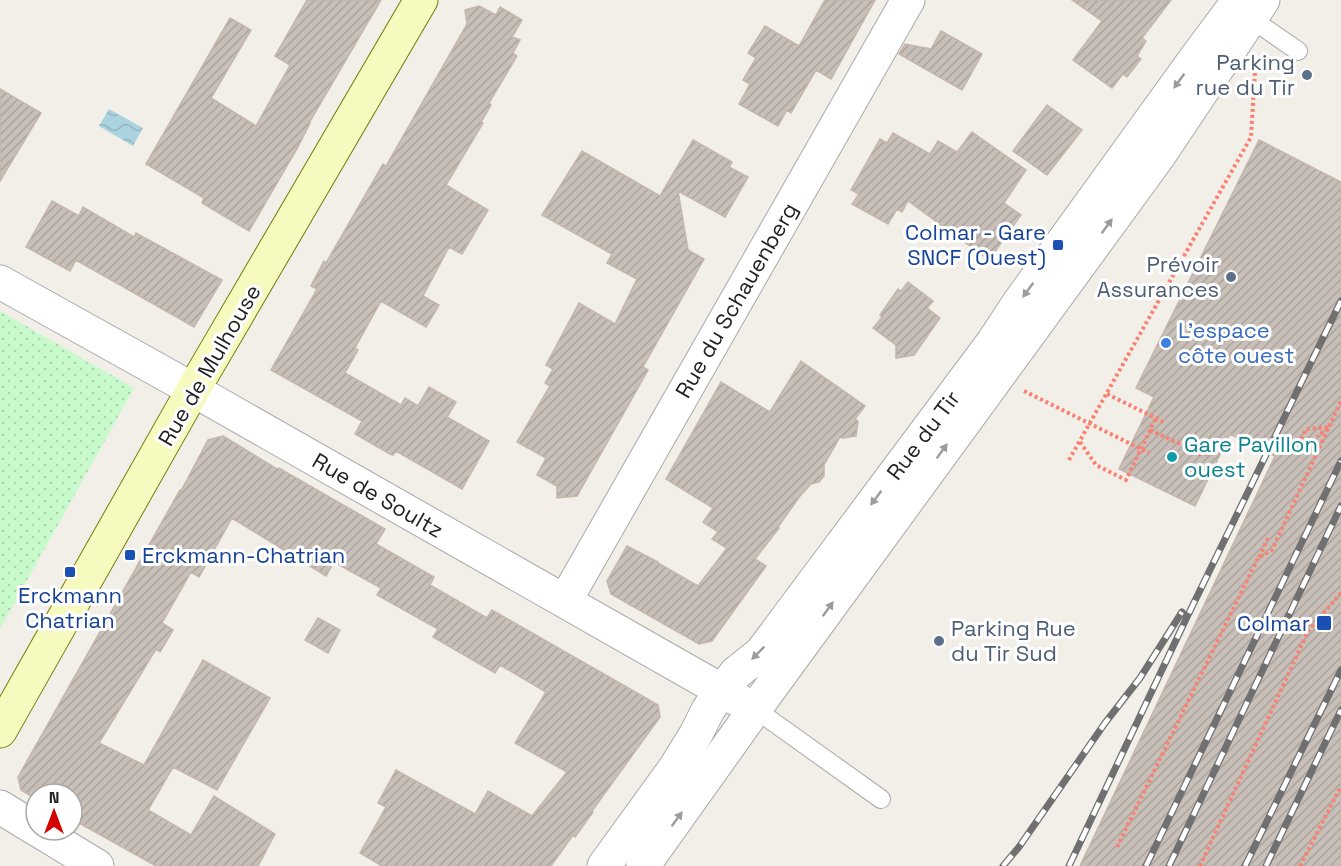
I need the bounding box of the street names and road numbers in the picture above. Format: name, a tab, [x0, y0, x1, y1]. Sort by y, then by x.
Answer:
street label: Rue du Schauenberg	[669, 197, 803, 403]
street label: Rue de Mulhouse	[151, 279, 267, 451]
street label: Rue du Tir	[880, 385, 966, 485]
street label: Rue de Soultz	[308, 446, 448, 544]

